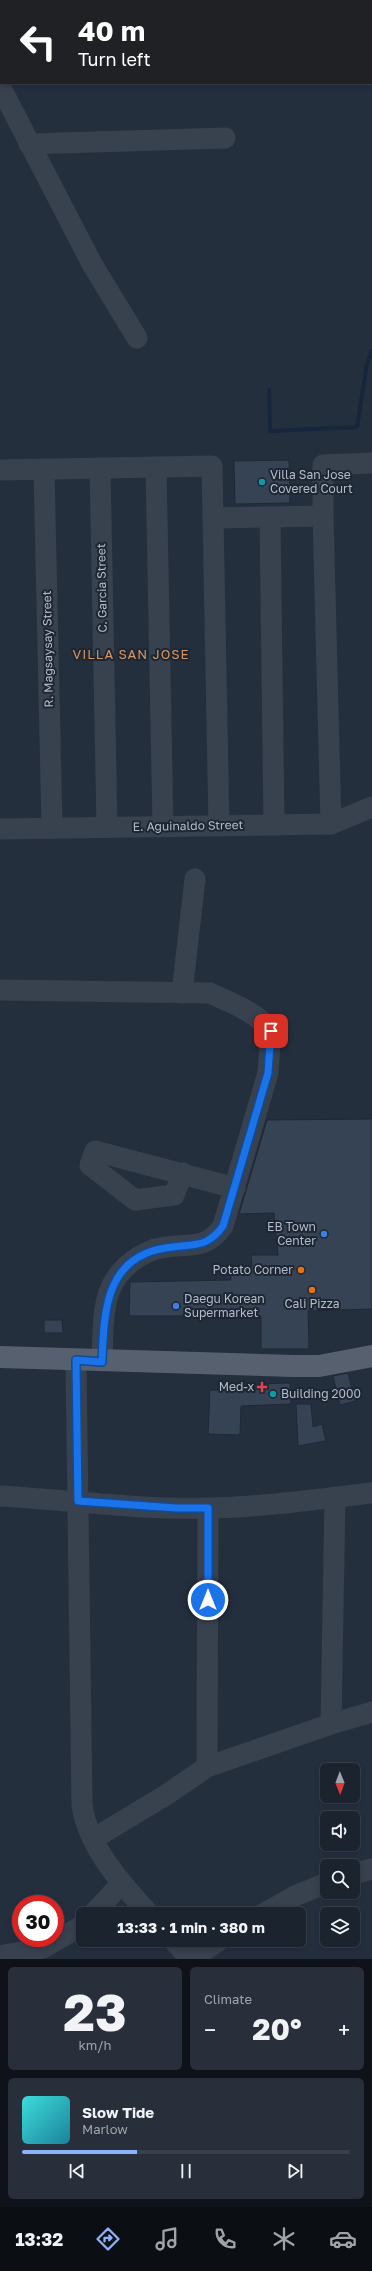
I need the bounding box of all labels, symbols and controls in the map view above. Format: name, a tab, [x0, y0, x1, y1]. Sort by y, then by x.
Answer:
text: 40 m	[78, 14, 145, 47]
icon: left	[12, 16, 64, 68]
text: Turn left	[78, 48, 151, 70]
place label: Villa San Jose Covered Court	[270, 467, 353, 496]
marker: Villa San Jose Covered Court	[257, 477, 267, 487]
street label: C. Garcia Street	[93, 543, 110, 633]
street label: R. Magsaysay Street	[39, 590, 56, 708]
district label: VILLA SAN JOSE	[72, 646, 190, 662]
street label: E. Aguinaldo Street	[133, 817, 244, 834]
pin	[254, 1014, 288, 1048]
icon: arrive	[260, 1020, 282, 1042]
place label: EB Town Center	[267, 1219, 316, 1248]
marker: EB Town Center	[319, 1229, 329, 1239]
place label: Potato Corner	[213, 1262, 293, 1277]
marker: Potato Corner	[296, 1265, 306, 1275]
marker: Cali Pizza	[307, 1285, 317, 1295]
place label: Daegu Korean Supermarket	[184, 1291, 265, 1320]
place label: Cali Pizza	[284, 1296, 340, 1311]
marker: Daegu Korean Supermarket	[171, 1301, 181, 1311]
place label: Med-x	[219, 1379, 254, 1394]
marker: Med-x	[257, 1382, 267, 1392]
place label: Building 2000	[281, 1386, 361, 1401]
marker: Building 2000	[268, 1389, 278, 1399]
position arrow	[187, 1579, 229, 1621]
north arrow	[320, 1763, 360, 1803]
map controls	[320, 1763, 360, 1947]
button: sound	[320, 1811, 360, 1851]
button: search	[320, 1859, 360, 1899]
speed limit sign: 30	[12, 1895, 64, 1947]
button: layers	[320, 1907, 360, 1947]
text: 13:33 · 1 min · 380 m	[117, 1918, 265, 1936]
text: 23	[63, 1980, 127, 2042]
text: Climate	[204, 1991, 252, 2007]
text: 20°	[252, 2011, 302, 2047]
text: −	[204, 2016, 216, 2043]
text: +	[338, 2016, 350, 2043]
text: km/h	[78, 2037, 112, 2053]
text: Slow Tide	[82, 2103, 154, 2121]
text: Marlow	[82, 2121, 128, 2137]
icon: previous	[66, 2160, 88, 2182]
icon: pause	[175, 2160, 197, 2182]
icon: next	[284, 2160, 306, 2182]
icon: directions	[94, 2225, 122, 2253]
icon: music	[153, 2225, 181, 2253]
icon: phone	[211, 2225, 239, 2253]
icon: climate	[270, 2225, 298, 2253]
icon: car	[329, 2225, 357, 2253]
text: 13:32	[15, 2228, 63, 2250]

